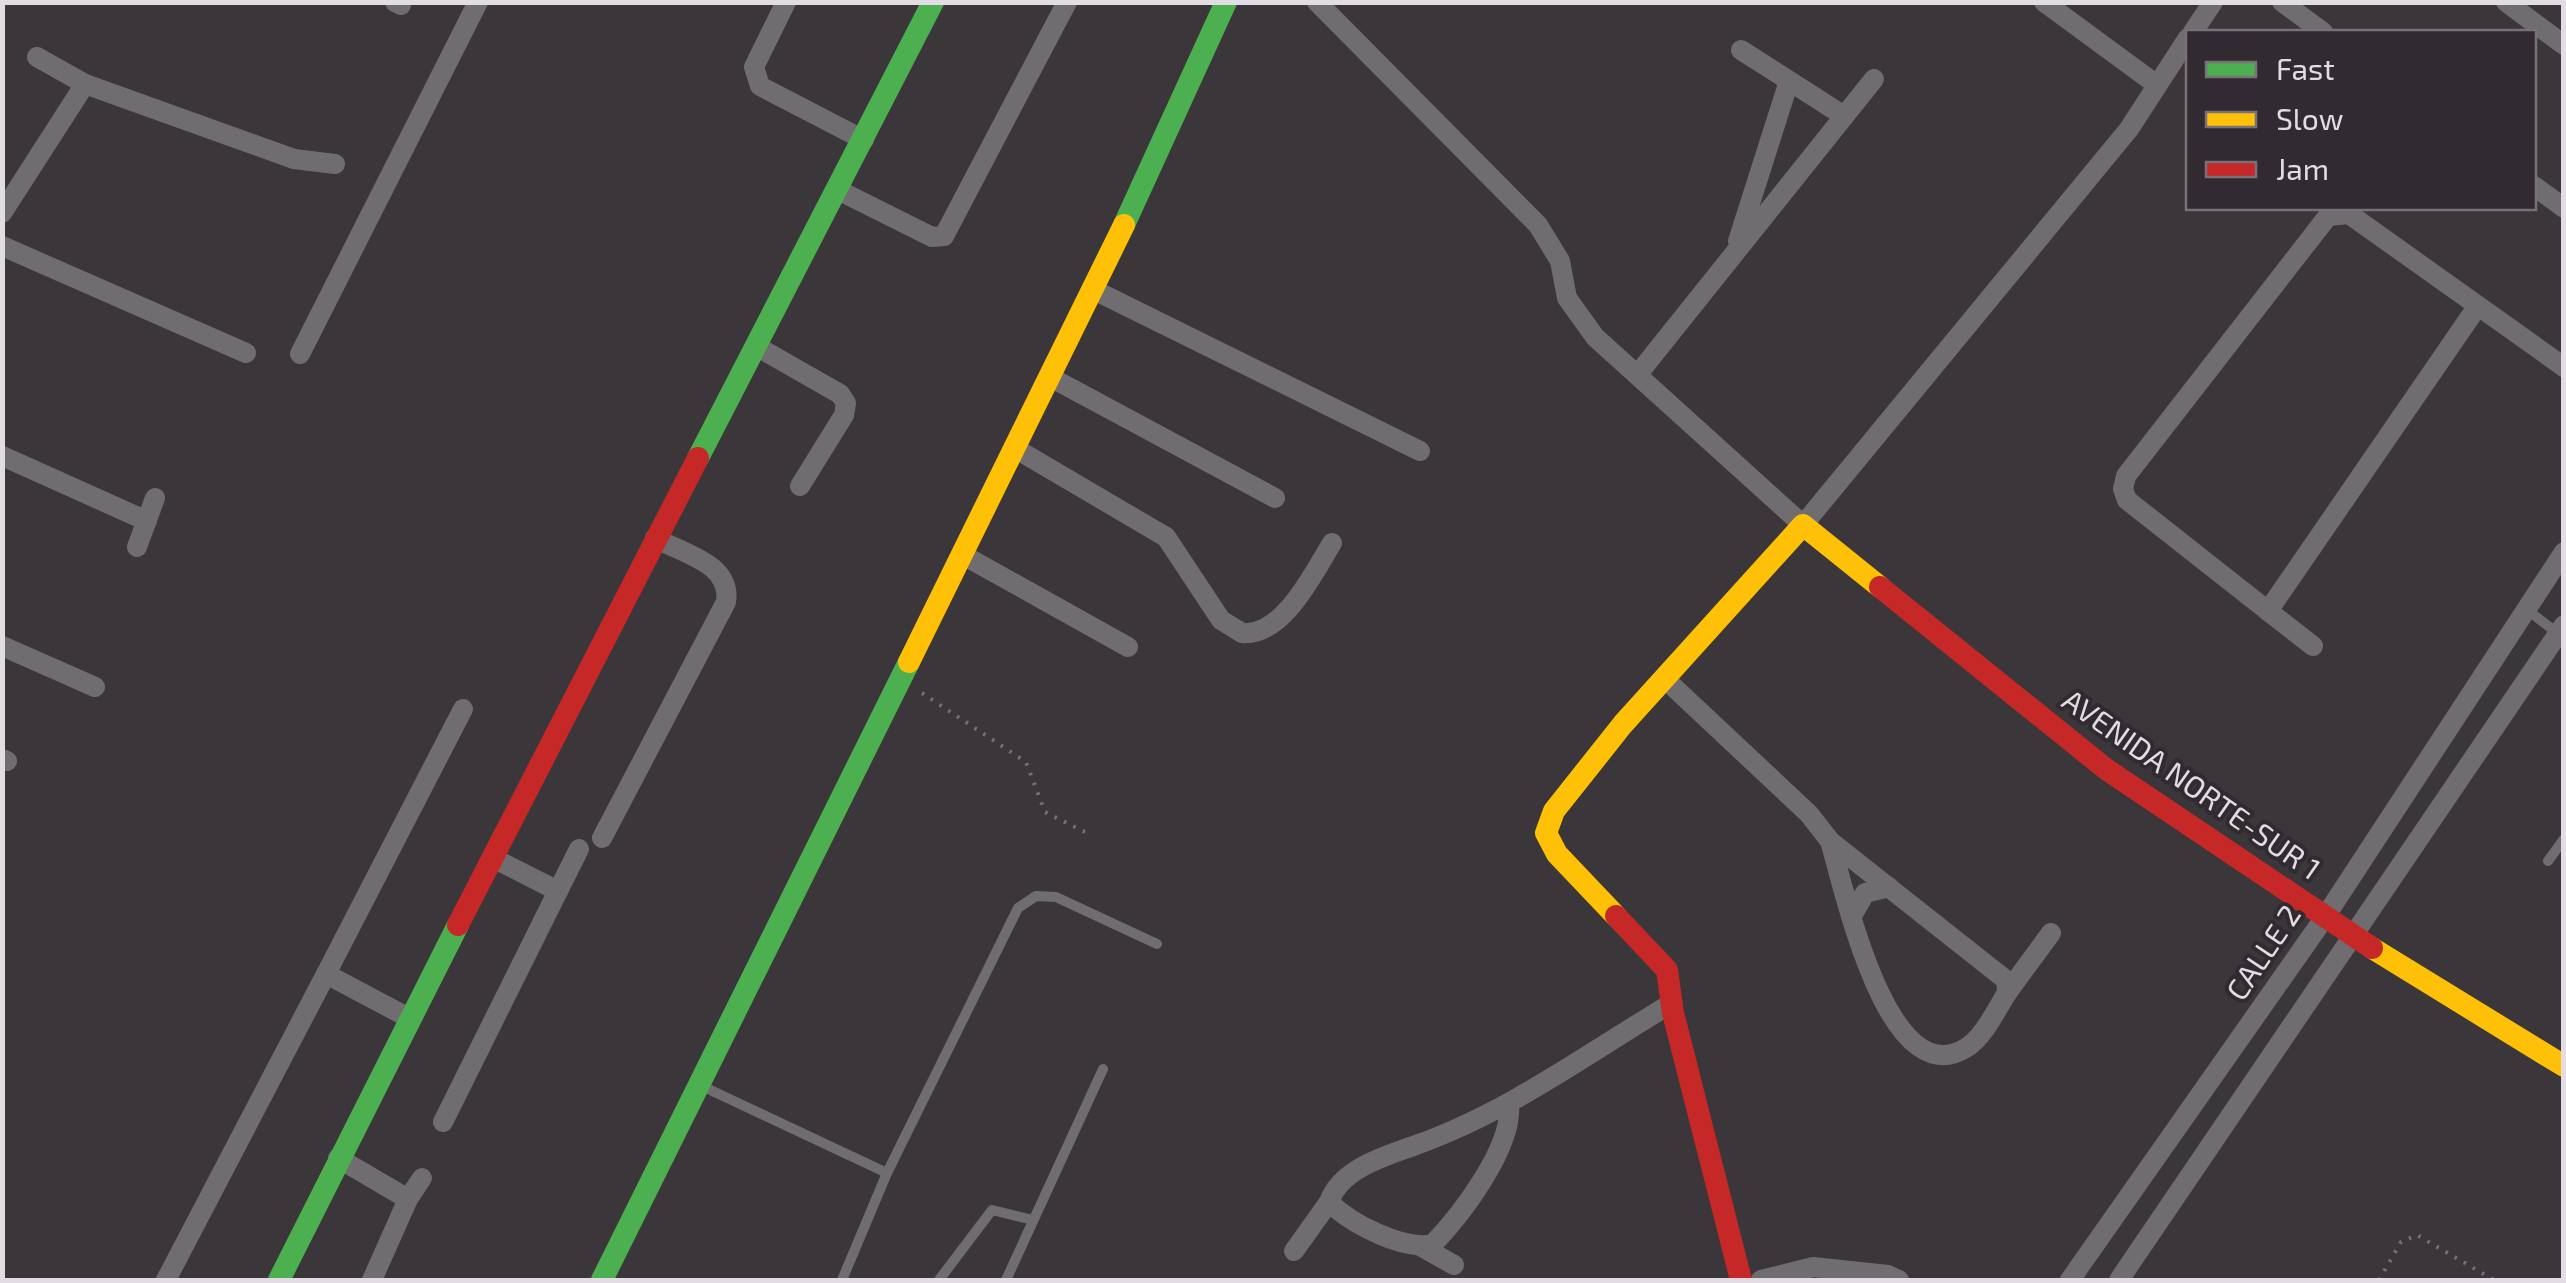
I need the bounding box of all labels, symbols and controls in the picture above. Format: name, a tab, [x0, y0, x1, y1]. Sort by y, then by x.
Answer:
legend	[2186, 30, 2536, 210]
text: Fast	[2276, 50, 2335, 86]
text: Slow	[2276, 100, 2343, 136]
text: Jam	[2276, 150, 2329, 186]
street label: AVENIDA NORTE-SUR 1	[2056, 681, 2328, 886]
street label: CALLE 2	[2218, 897, 2307, 1006]

